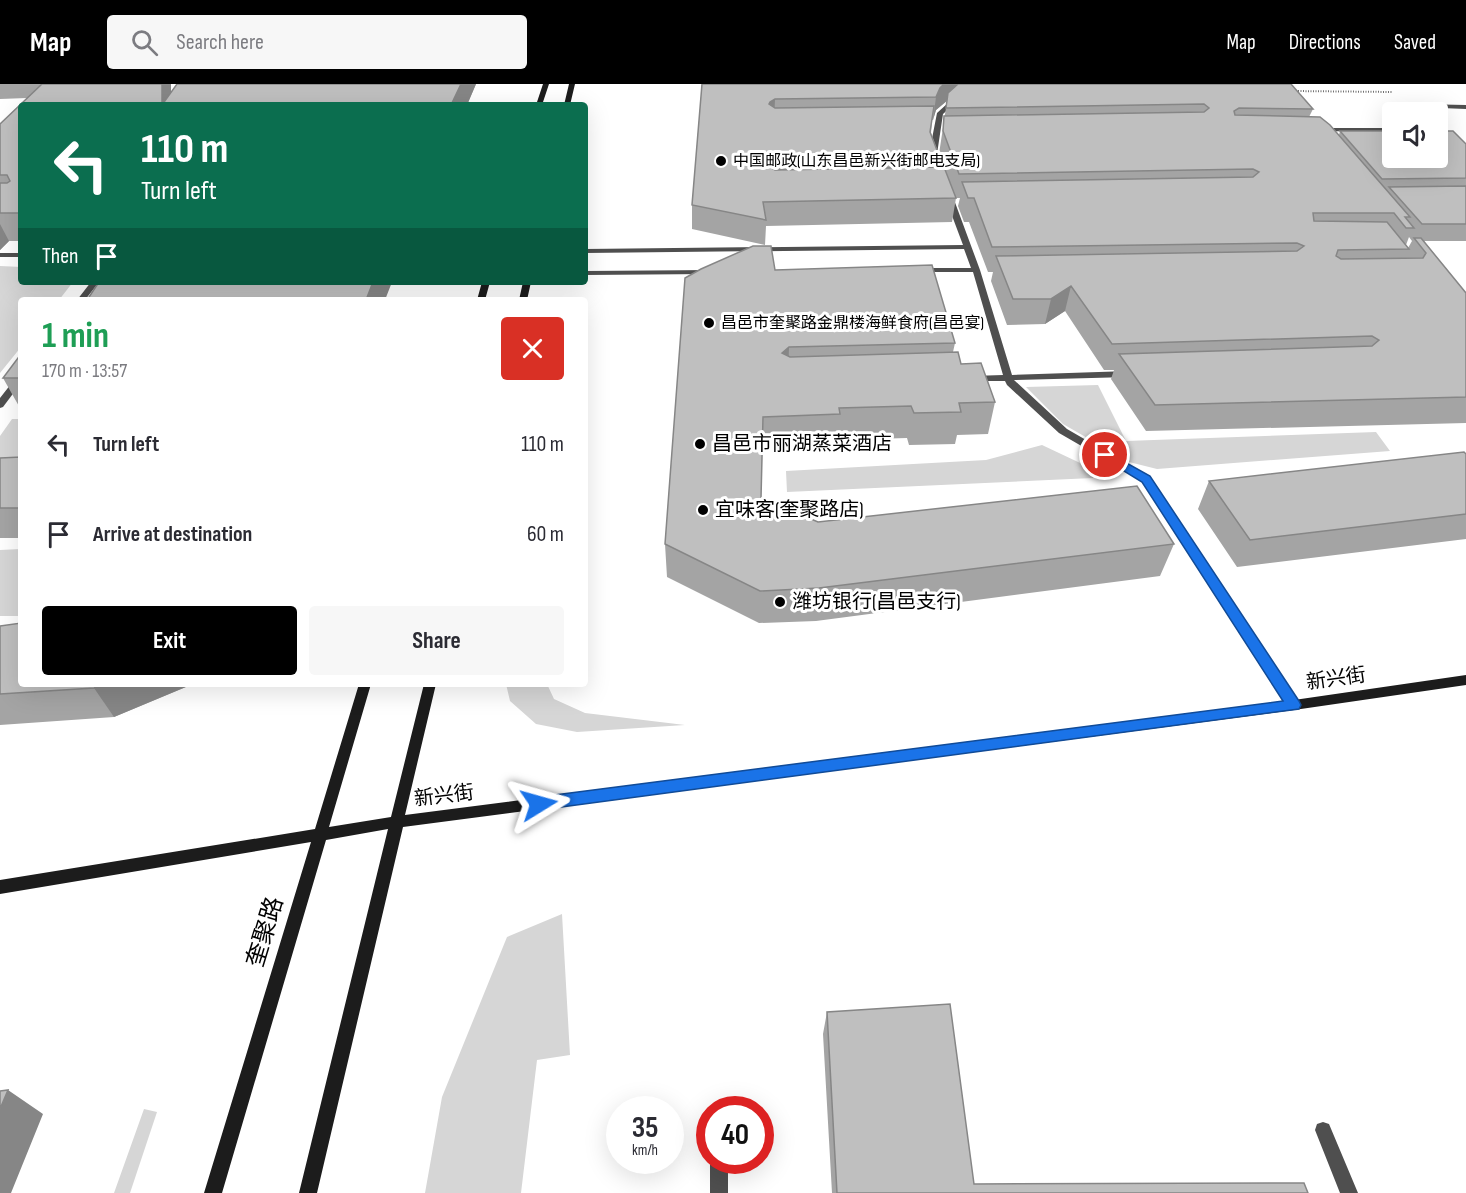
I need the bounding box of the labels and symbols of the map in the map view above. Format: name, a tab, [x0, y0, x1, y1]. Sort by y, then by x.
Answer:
place label: 中国邮政(山东昌邑新兴街邮电支局)	[733, 152, 980, 171]
marker: 中国邮政(山东昌邑新兴街邮电支局)	[714, 154, 728, 168]
place label: 昌邑市奎聚路金鼎楼海鲜食府(昌邑宴)	[721, 314, 984, 333]
marker: 昌邑市奎聚路金鼎楼海鲜食府(昌邑宴)	[702, 316, 716, 330]
pin	[1079, 429, 1130, 480]
place label: 昌邑市丽湖蒸菜酒店	[712, 432, 892, 456]
marker: 昌邑市丽湖蒸菜酒店	[693, 437, 707, 451]
place label: 宜味客(奎聚路店)	[715, 498, 864, 522]
marker: 宜味客(奎聚路店)	[696, 503, 710, 517]
place label: 潍坊银行(昌邑支行)	[792, 590, 961, 614]
marker: 潍坊银行(昌邑支行)	[773, 595, 787, 609]
street label: 新兴街	[1305, 663, 1367, 695]
position arrow	[507, 772, 571, 836]
street label: 新兴街	[413, 780, 475, 812]
street label: 奎聚路	[241, 893, 289, 971]
speed limit sign: 40	[696, 1096, 774, 1174]

